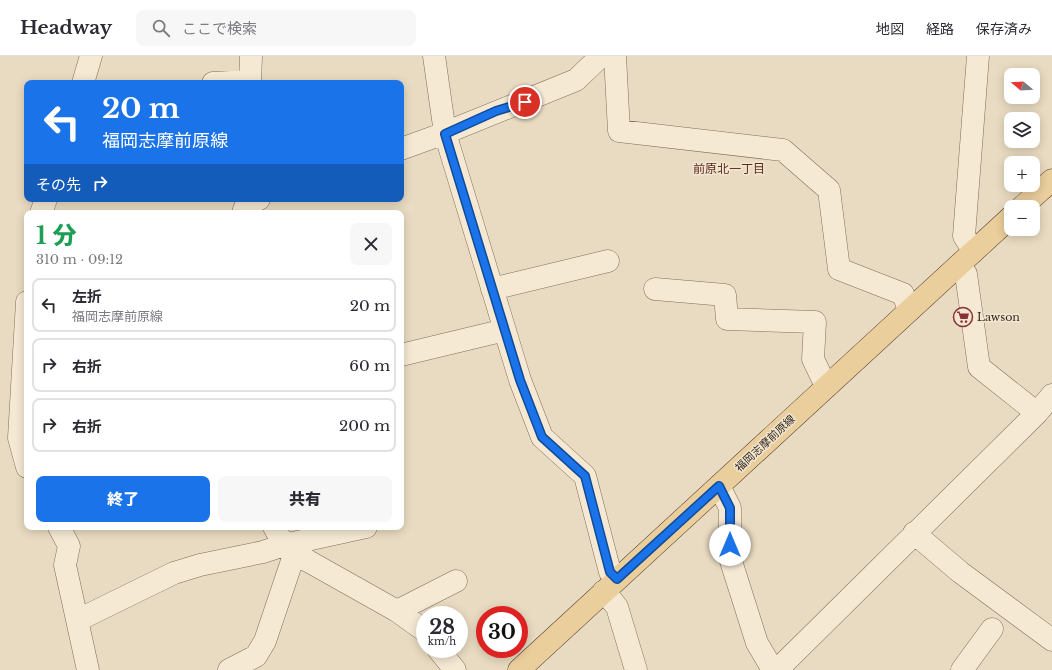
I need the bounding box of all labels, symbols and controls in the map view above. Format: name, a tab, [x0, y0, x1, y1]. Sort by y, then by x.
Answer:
search box	[136, 10, 416, 46]
text: Headway	[20, 16, 112, 39]
icon: search	[150, 17, 172, 39]
text: ここで検索	[182, 19, 257, 38]
text: 地図	[876, 20, 904, 38]
text: 経路	[926, 20, 954, 38]
text: 保存済み	[976, 20, 1032, 38]
north arrow	[1004, 68, 1040, 104]
map controls	[1004, 68, 1040, 236]
pin	[508, 85, 542, 119]
text: 20 m	[102, 91, 180, 126]
icon: arrive	[514, 91, 536, 113]
icon: left	[36, 96, 88, 148]
button: layers	[1004, 112, 1040, 148]
text: 福岡志摩前原線	[102, 130, 228, 152]
button: +	[1004, 156, 1040, 192]
district label: 前原北一丁目	[693, 161, 765, 176]
icon: right	[89, 172, 111, 194]
text: その先	[36, 175, 81, 194]
button: −	[1004, 200, 1040, 236]
text: 1 分	[36, 221, 77, 250]
button: close	[350, 223, 392, 265]
text: 310 m · 09:12	[36, 251, 123, 268]
text: 左折	[72, 287, 102, 306]
icon: left	[38, 294, 60, 316]
text: 20 m	[350, 296, 390, 315]
supermarket icon: Lawson	[952, 306, 974, 328]
text: 福岡志摩前原線	[72, 308, 163, 325]
place label: Lawson	[977, 310, 1020, 324]
icon: right	[38, 354, 60, 376]
text: 60 m	[349, 356, 390, 375]
text: 右折	[72, 357, 102, 376]
street label: 福岡志摩前原線	[732, 412, 798, 474]
icon: right	[38, 414, 60, 436]
text: 200 m	[339, 416, 390, 435]
text: 右折	[72, 417, 102, 436]
button: 終了	[36, 476, 210, 522]
button: 共有	[218, 476, 392, 522]
position arrow	[709, 524, 751, 566]
speed limit sign: 30	[476, 606, 528, 658]
text: 28	[429, 615, 455, 639]
text: km/h	[428, 635, 456, 648]

